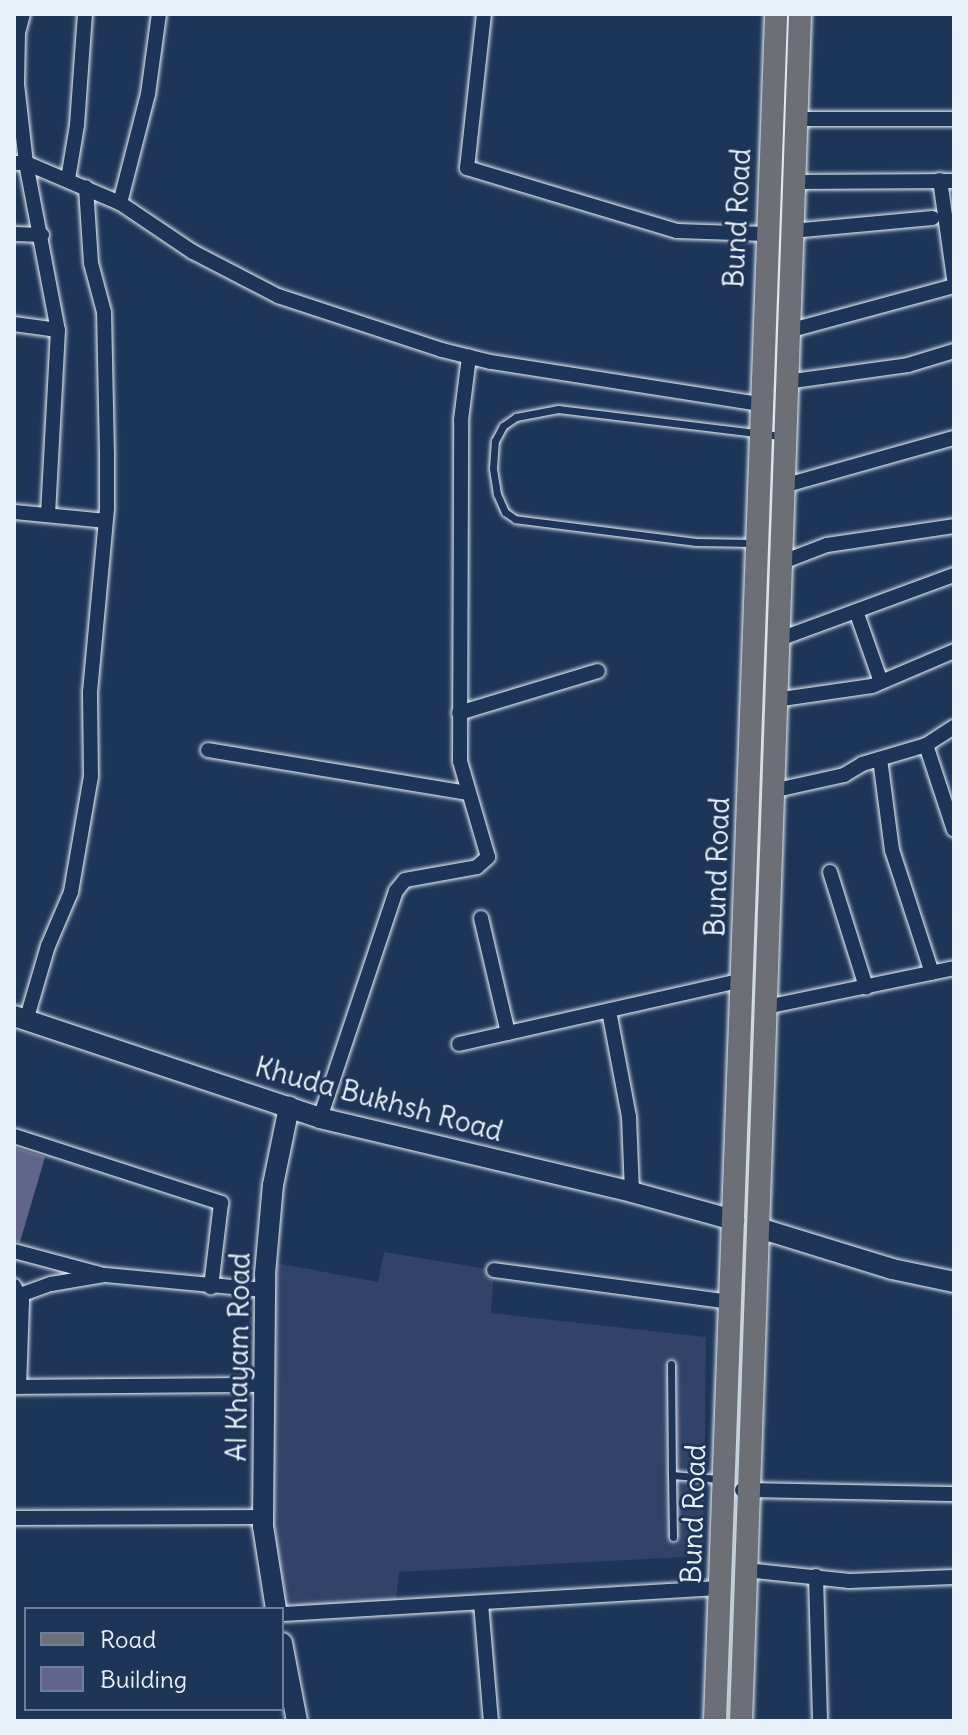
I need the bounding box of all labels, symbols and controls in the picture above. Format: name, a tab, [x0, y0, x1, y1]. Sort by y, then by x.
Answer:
street label: Bund Road	[717, 147, 757, 289]
street label: Bund Road	[698, 797, 736, 937]
street label: Khuda Bukhsh Road	[251, 1050, 507, 1148]
street label: Al Khayam Road	[219, 1252, 257, 1462]
street label: Bund Road	[674, 1444, 712, 1584]
legend	[24, 1607, 284, 1711]
text: Road	[100, 1624, 156, 1654]
text: Building	[100, 1664, 187, 1694]

